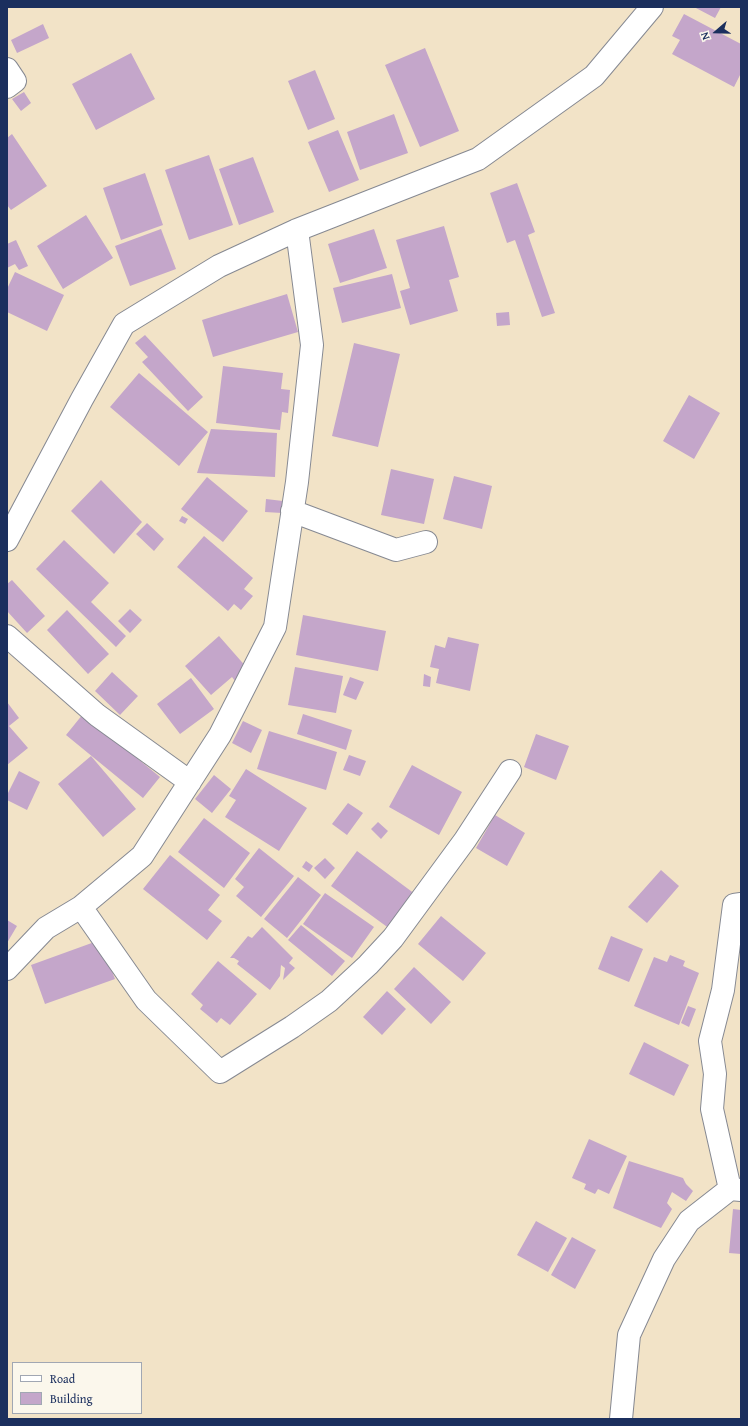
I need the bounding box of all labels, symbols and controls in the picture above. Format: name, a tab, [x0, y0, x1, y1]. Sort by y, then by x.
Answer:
north arrow	[696, 12, 736, 52]
text: N	[696, 30, 714, 42]
legend	[12, 1362, 142, 1414]
text: Road	[50, 1370, 75, 1387]
text: Building	[50, 1390, 93, 1407]

